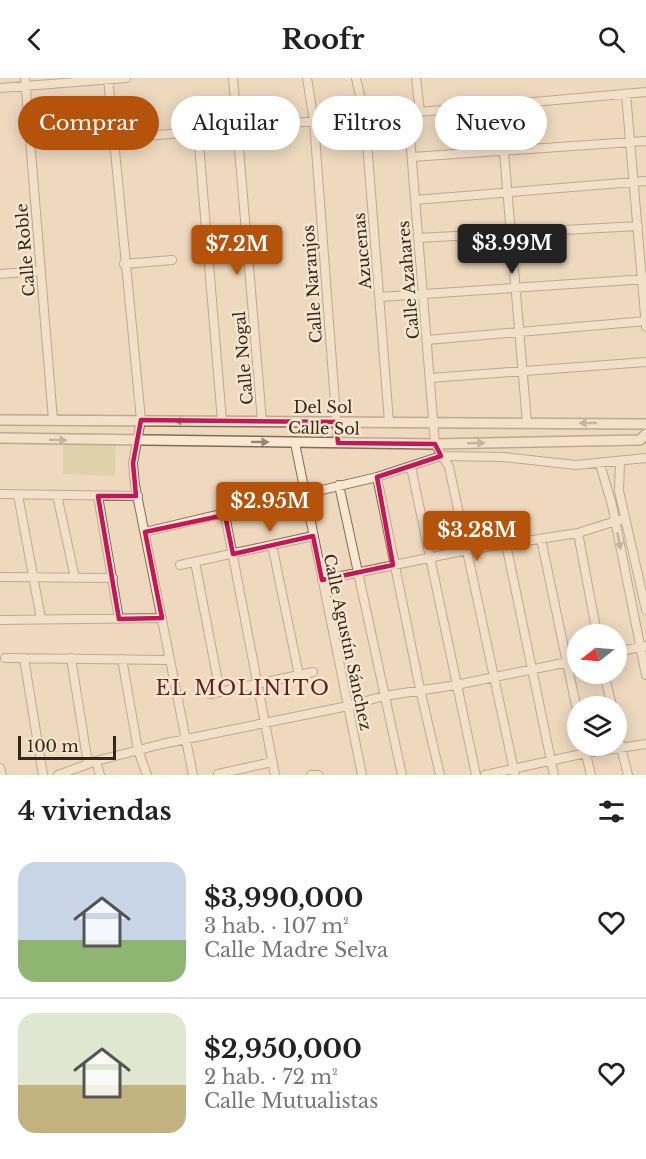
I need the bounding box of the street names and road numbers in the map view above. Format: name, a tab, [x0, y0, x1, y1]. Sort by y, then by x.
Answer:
street label: Calle Roble	[11, 203, 39, 297]
street label: Azucenas	[349, 212, 375, 291]
street label: Calle Azahares	[393, 220, 423, 340]
street label: Calle Naranjos	[298, 224, 326, 344]
street label: Calle Nogal	[229, 310, 257, 406]
street label: Del Sol	[293, 397, 353, 417]
street label: Calle Sol	[288, 417, 360, 439]
street label: Calle Agustín Sánchez	[319, 552, 377, 732]

